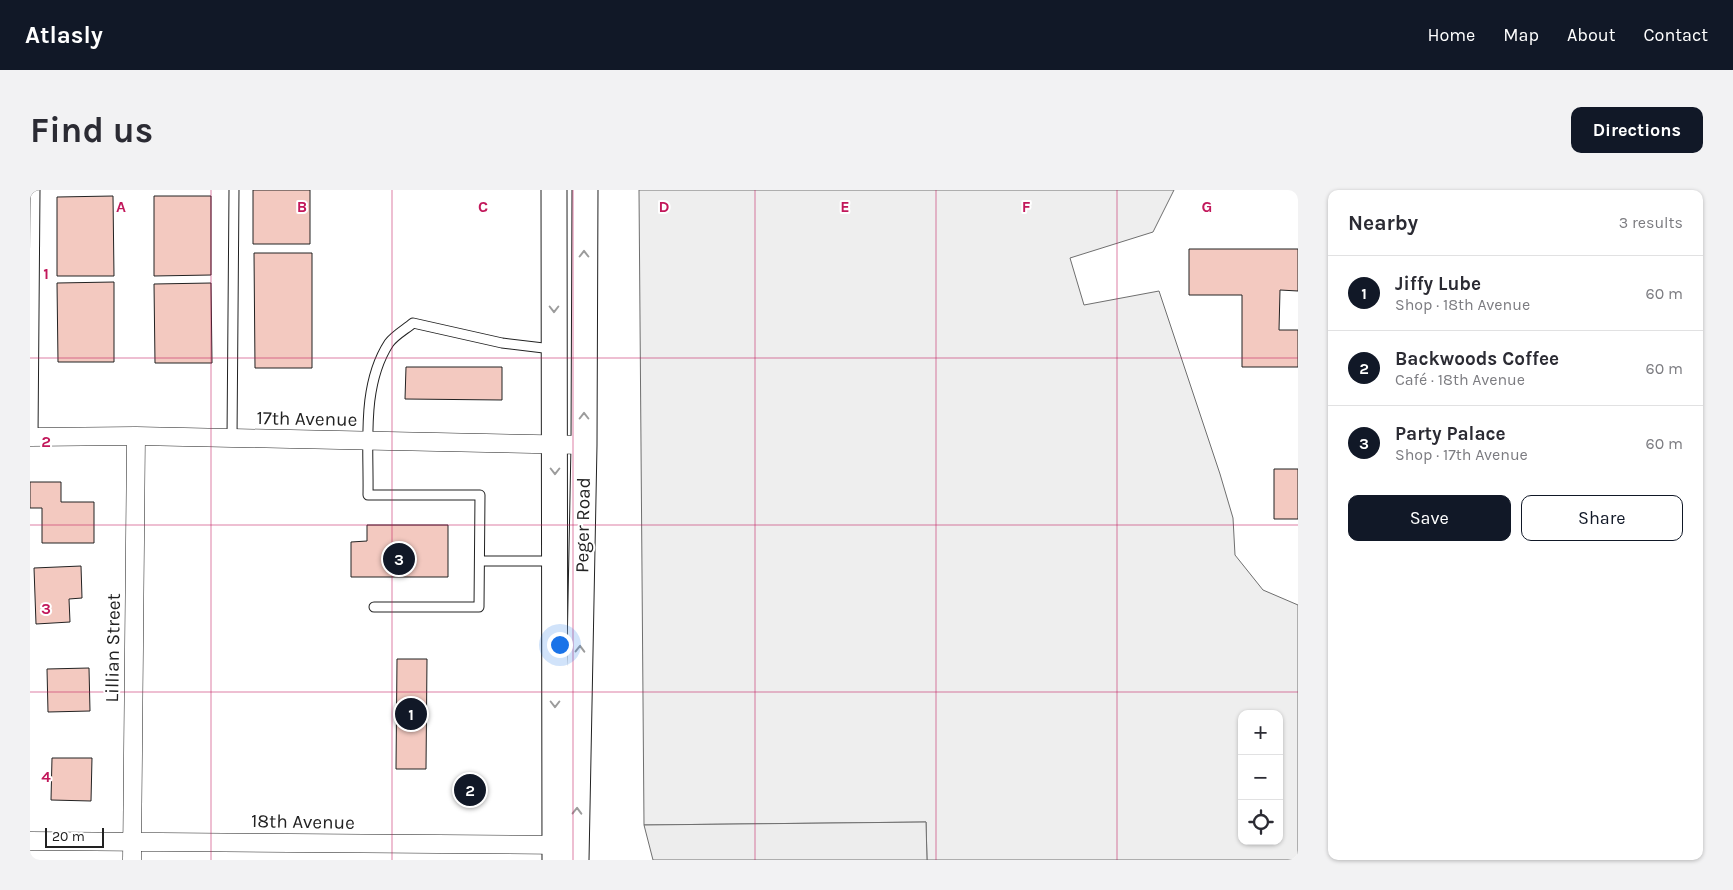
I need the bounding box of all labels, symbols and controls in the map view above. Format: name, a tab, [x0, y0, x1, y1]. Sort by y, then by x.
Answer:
text: Atlasly	[25, 21, 103, 49]
text: Home	[1427, 24, 1475, 46]
text: Map	[1503, 24, 1539, 46]
text: About	[1567, 24, 1616, 46]
text: Contact	[1644, 24, 1708, 46]
button: Directions	[1571, 107, 1703, 153]
text: Find us	[30, 110, 153, 151]
text: A	[116, 197, 126, 216]
text: B	[297, 197, 307, 216]
text: C	[478, 197, 488, 216]
text: D	[659, 197, 670, 216]
text: E	[840, 197, 850, 216]
text: F	[1022, 197, 1031, 216]
text: G	[1202, 197, 1212, 216]
text: Nearby	[1348, 211, 1418, 235]
text: 3 results	[1619, 213, 1683, 232]
one-way arrow	[579, 250, 589, 258]
text: 1	[43, 264, 49, 283]
text: Jiffy Lube	[1395, 273, 1481, 295]
text: 1	[1361, 284, 1367, 303]
text: 60 m	[1646, 284, 1683, 303]
text: Shop · 18th Avenue	[1395, 295, 1530, 314]
one-way arrow	[549, 305, 559, 313]
text: Backwoods Coffee	[1395, 348, 1559, 370]
text: 2	[1359, 359, 1369, 378]
text: 60 m	[1646, 359, 1683, 378]
text: Café · 18th Avenue	[1395, 370, 1525, 389]
street label: 17th Avenue	[256, 407, 358, 431]
one-way arrow	[579, 412, 589, 420]
text: Party Palace	[1395, 423, 1506, 445]
text: 2	[41, 432, 51, 451]
text: 3	[1359, 434, 1369, 453]
text: 60 m	[1646, 434, 1683, 453]
text: Shop · 17th Avenue	[1395, 445, 1528, 464]
one-way arrow	[550, 468, 560, 475]
street label: Peger Road	[571, 477, 595, 573]
button: Save	[1348, 495, 1511, 541]
button: Share	[1521, 495, 1683, 541]
pin: 3	[383, 540, 415, 578]
street label: Lillian Street	[101, 593, 125, 703]
text: 3	[41, 599, 51, 618]
your location	[547, 632, 573, 658]
one-way arrow	[575, 645, 585, 652]
pin: 1	[395, 695, 427, 733]
one-way arrow	[550, 700, 560, 708]
map controls	[1238, 710, 1283, 845]
button: +	[1238, 710, 1283, 755]
button: −	[1238, 755, 1283, 800]
text: 4	[41, 767, 51, 786]
pin: 2	[454, 771, 486, 809]
button: locate	[1238, 800, 1283, 845]
one-way arrow	[572, 807, 582, 815]
street label: 18th Avenue	[251, 810, 355, 834]
scale bar	[45, 825, 104, 848]
text: 20 m	[52, 828, 85, 845]

